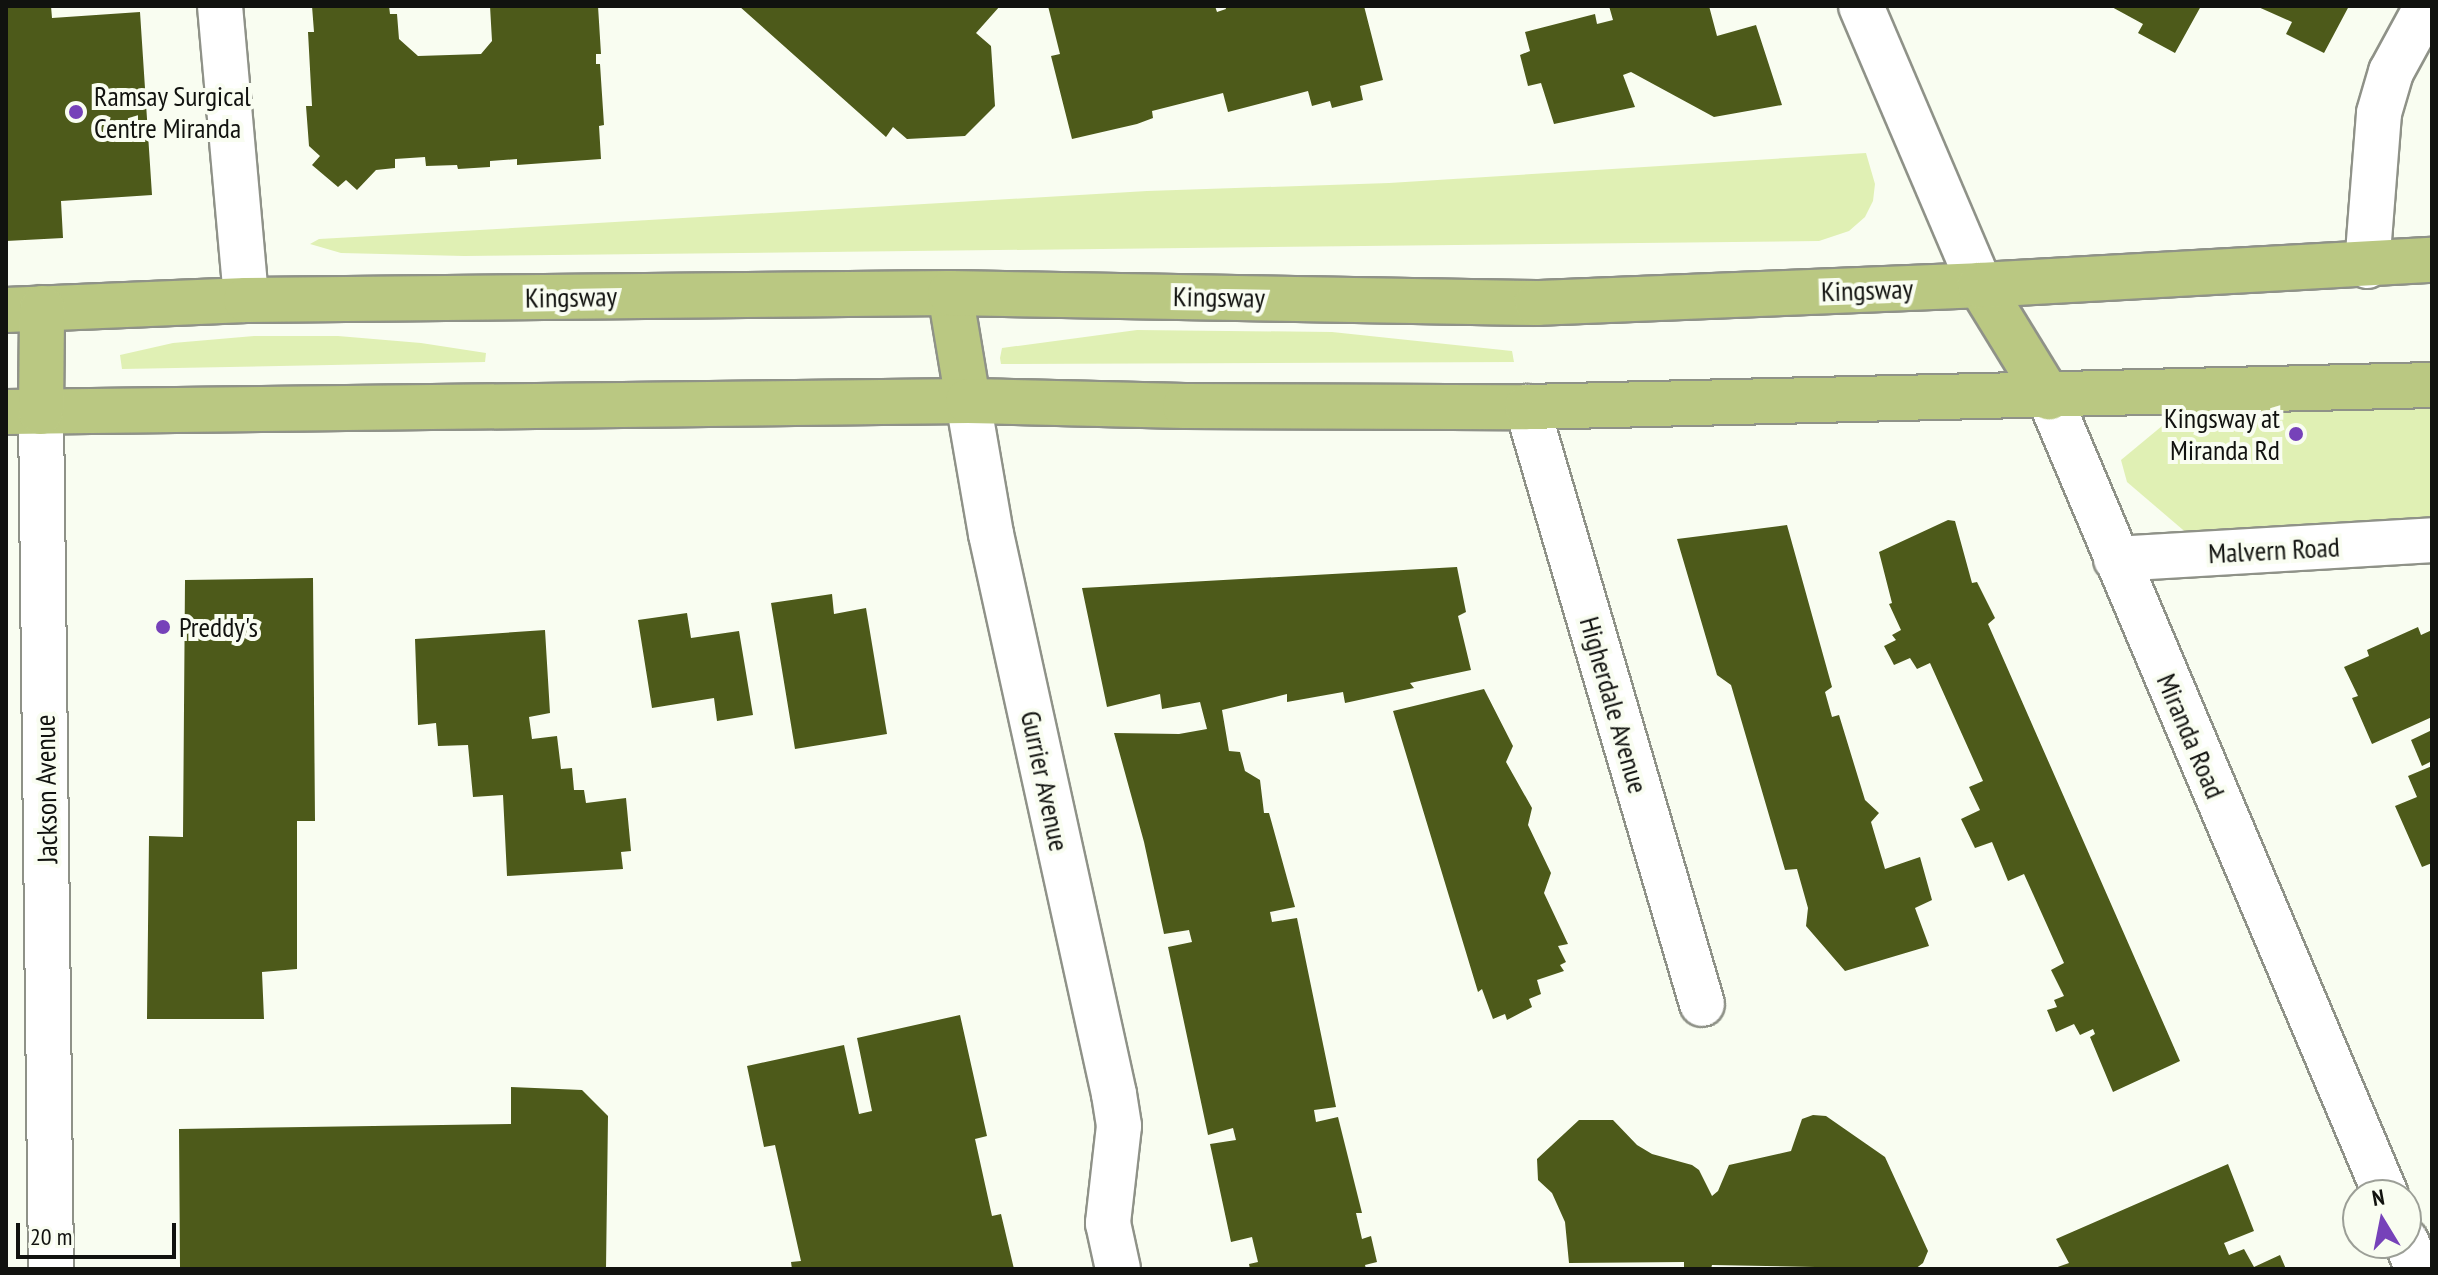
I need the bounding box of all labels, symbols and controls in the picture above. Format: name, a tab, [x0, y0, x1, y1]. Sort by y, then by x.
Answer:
place label: Ramsay Surgical Centre Miranda	[94, 79, 252, 145]
marker: Ramsay Surgical Centre Miranda	[65, 101, 87, 123]
street label: Kingsway	[1820, 272, 1914, 308]
street label: Kingsway	[525, 279, 617, 315]
street label: Kingsway	[1173, 279, 1265, 315]
place label: Kingsway at Miranda Rd	[2163, 401, 2280, 467]
marker: Kingsway at Miranda Rd	[2287, 425, 2305, 443]
street label: Malvern Road	[2207, 530, 2341, 570]
place label: Preddy's	[179, 610, 258, 644]
street label: Higherdale Avenue	[1573, 612, 1655, 798]
marker: Preddy's	[154, 618, 172, 636]
street label: Miranda Road	[2150, 669, 2232, 803]
street label: Gurrier Avenue	[1014, 707, 1076, 855]
street label: Jackson Avenue	[28, 714, 64, 864]
north arrow	[2342, 1179, 2422, 1259]
text: N	[2370, 1183, 2386, 1212]
scale bar	[20, 1207, 180, 1257]
text: 20 m	[30, 1221, 72, 1252]

